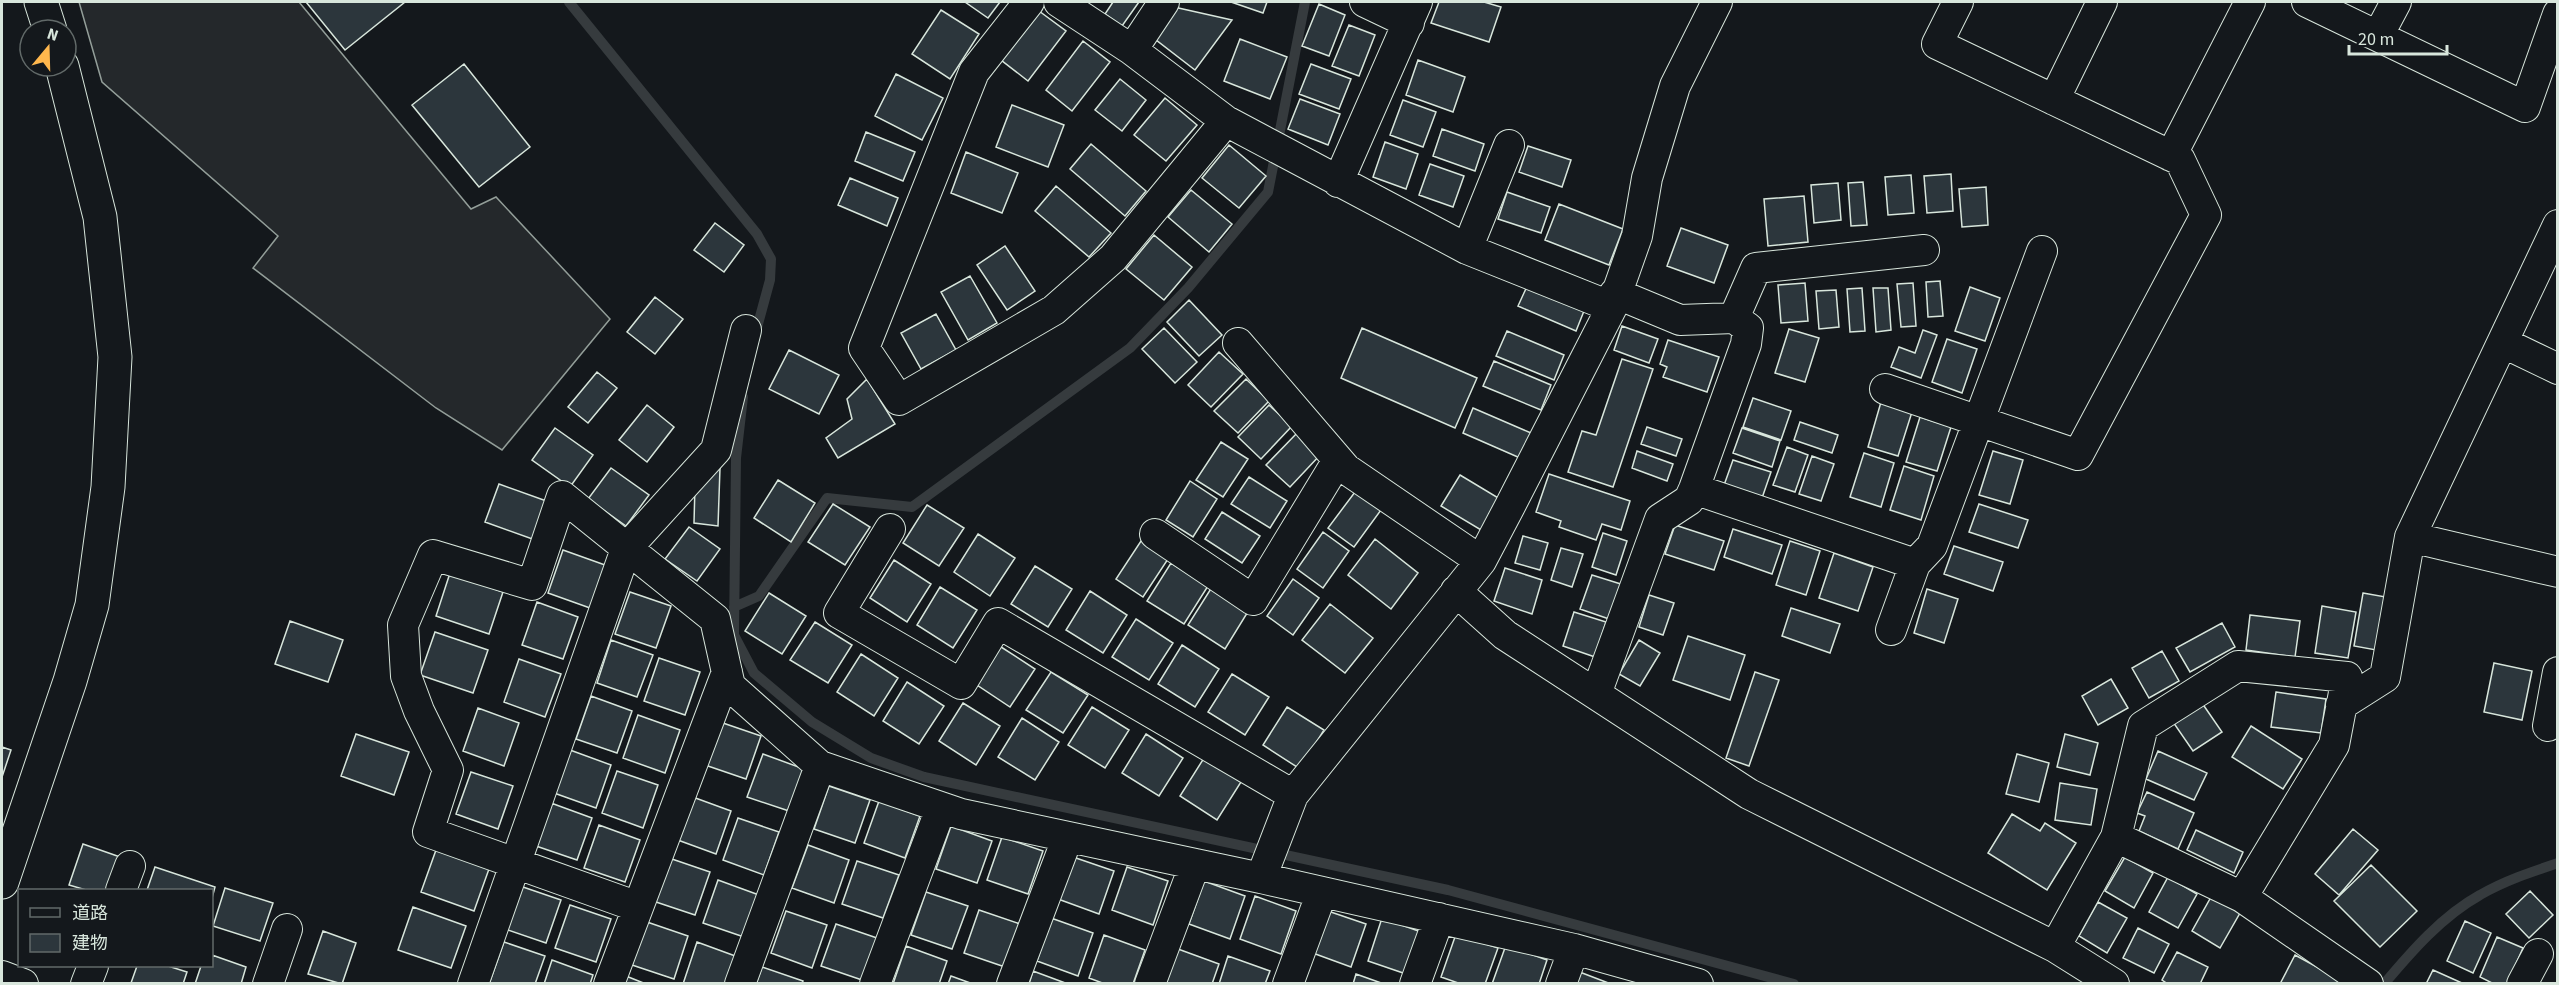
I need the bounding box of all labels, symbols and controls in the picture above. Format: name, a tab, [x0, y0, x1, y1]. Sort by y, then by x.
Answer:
north arrow	[18, 18, 78, 78]
scale bar	[2349, 18, 2446, 56]
text: N	[44, 23, 61, 47]
text: 20 m	[2358, 27, 2394, 52]
legend	[18, 889, 213, 967]
text: 道路	[72, 901, 108, 926]
text: 建物	[72, 931, 108, 956]

